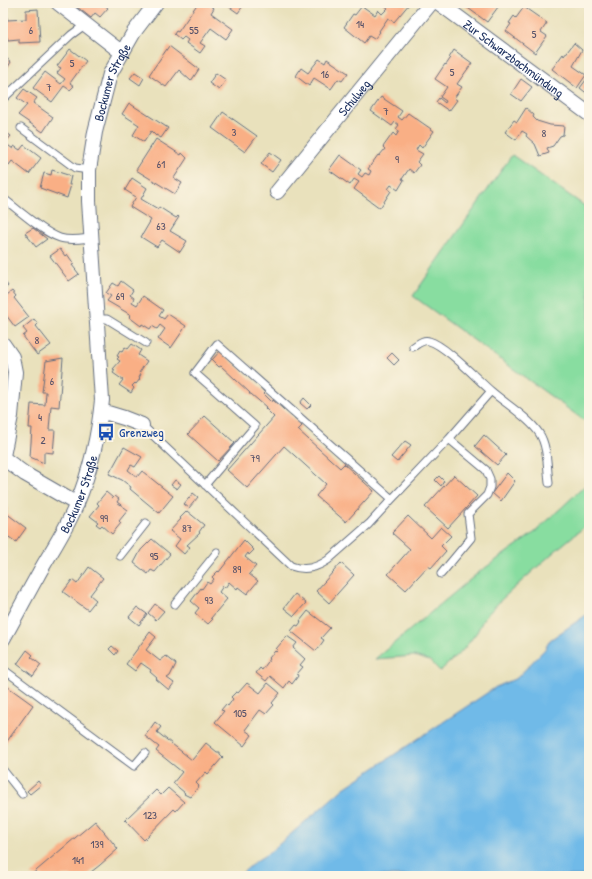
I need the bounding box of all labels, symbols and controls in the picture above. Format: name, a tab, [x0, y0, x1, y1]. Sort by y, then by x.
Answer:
street label: Zur Schwarzbachmündung	[460, 15, 568, 102]
house number: 14	[356, 17, 364, 31]
house number: 6	[29, 23, 34, 37]
house number: 55	[189, 23, 199, 37]
house number: 5	[532, 27, 537, 41]
street label: Bockumer Straße	[89, 40, 135, 123]
house number: 5	[70, 56, 75, 70]
house number: 5	[450, 65, 455, 79]
house number: 16	[321, 67, 330, 81]
street label: Schulweg	[334, 75, 374, 119]
house number: 7	[46, 80, 52, 94]
house number: 7	[383, 104, 389, 118]
house number: 3	[232, 125, 237, 139]
house number: 8	[542, 126, 547, 140]
house number: 9	[395, 152, 399, 166]
house number: 61	[157, 157, 165, 171]
house number: 63	[156, 219, 166, 233]
house number: 69	[116, 289, 124, 303]
house number: 8	[35, 333, 40, 347]
house number: 6	[50, 374, 55, 388]
house number: 4	[38, 410, 42, 424]
bus stop icon: Grenzweg	[96, 422, 116, 442]
place label: Grenzweg	[119, 423, 164, 441]
house number: 2	[40, 433, 46, 447]
house number: 79	[250, 451, 260, 465]
street label: Bockumer Straße	[55, 453, 101, 536]
house number: 99	[100, 511, 108, 525]
house number: 87	[182, 521, 192, 535]
house number: 95	[150, 549, 159, 563]
house number: 89	[233, 562, 241, 576]
house number: 93	[205, 593, 214, 607]
house number: 105	[233, 706, 247, 720]
house number: 123	[143, 808, 157, 822]
house number: 139	[91, 837, 103, 851]
house number: 141	[72, 853, 84, 867]

